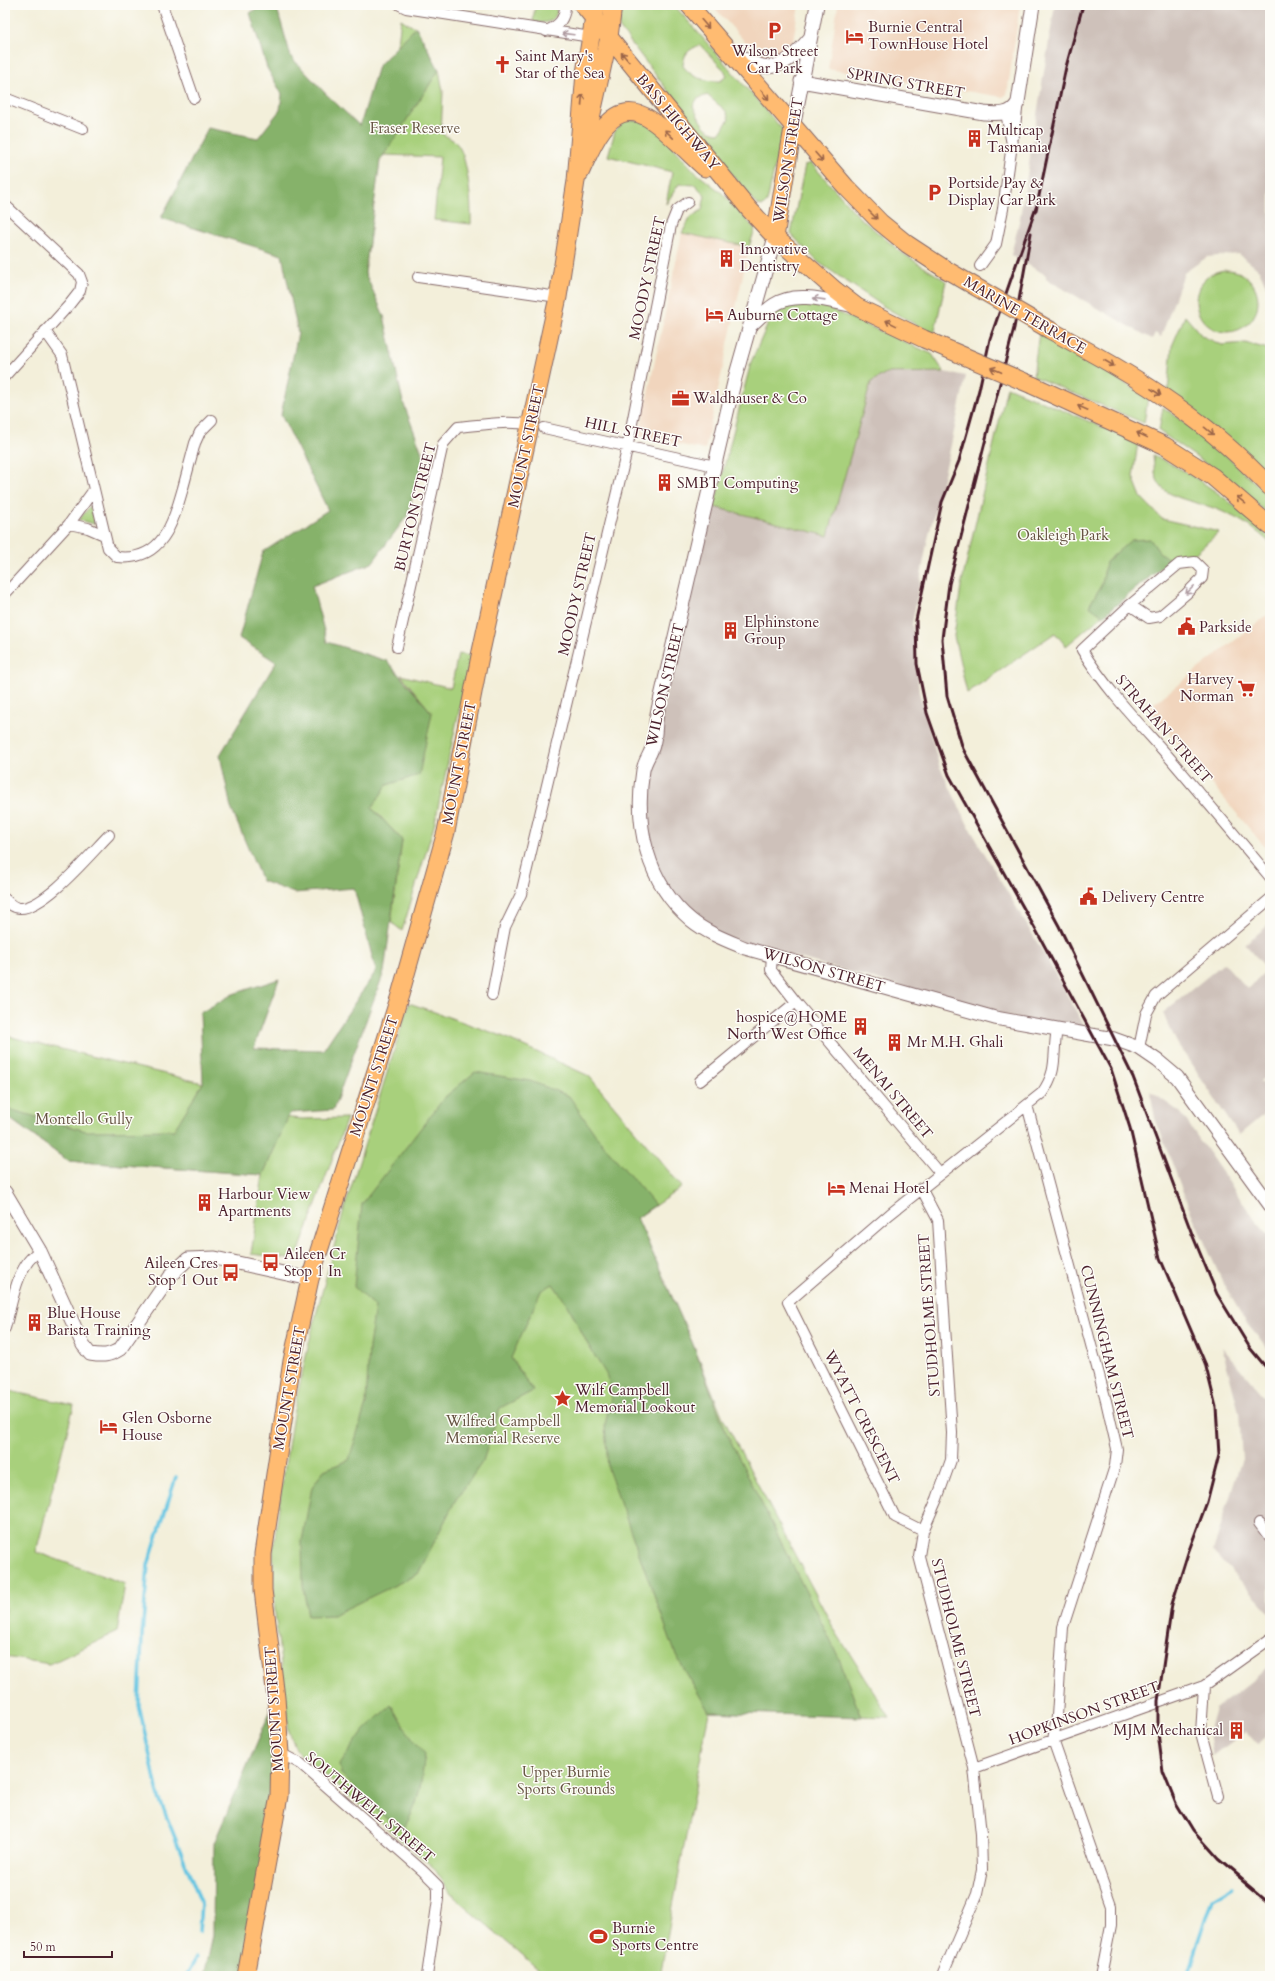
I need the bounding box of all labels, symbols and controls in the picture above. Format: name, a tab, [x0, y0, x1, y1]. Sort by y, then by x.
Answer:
place label: Burnie Central TownHouse Hotel	[868, 17, 989, 54]
one-way arrow	[701, 19, 710, 30]
parking icon: Wilson Street Car Park	[765, 20, 785, 40]
hotel icon: Burnie Central TownHouse Hotel	[845, 26, 865, 46]
one-way arrow	[562, 30, 575, 38]
place label: Wilson Street Car Park	[731, 41, 818, 78]
place label: Saint Mary's Star of the Sea	[515, 46, 605, 83]
one-way arrow	[620, 51, 629, 62]
church icon: Saint Mary's Star of the Sea	[492, 55, 512, 75]
street label: SPRING STREET	[846, 63, 966, 103]
street label: BASS HIGHWAY	[632, 69, 725, 175]
one-way arrow	[761, 89, 770, 100]
one-way arrow	[578, 94, 586, 107]
street label: WILSON STREET	[768, 96, 808, 225]
park label: Fraser Reserve	[370, 118, 461, 138]
place label: Multicap Tasmania	[987, 120, 1048, 157]
building icon: Multicap Tasmania	[964, 129, 984, 149]
one-way arrow	[664, 130, 675, 139]
one-way arrow	[814, 152, 824, 162]
place label: Portside Pay & Display Car Park	[948, 173, 1056, 210]
parking icon: Portside Pay & Display Car Park	[925, 182, 945, 202]
one-way arrow	[868, 210, 878, 220]
street label: MOODY STREET	[624, 214, 670, 342]
place label: Innovative Dentistry	[740, 239, 808, 276]
building icon: Innovative Dentistry	[717, 248, 737, 268]
street label: MARINE TERRACE	[960, 272, 1090, 358]
one-way arrow	[813, 295, 826, 303]
hotel icon: Auburne Cottage	[704, 305, 724, 325]
place label: Auburne Cottage	[727, 305, 838, 325]
one-way arrow	[885, 319, 897, 326]
one-way arrow	[1102, 359, 1114, 367]
one-way arrow	[991, 366, 1003, 373]
street label: MOUNT STREET	[503, 382, 549, 510]
office icon: Waldhauser & Co	[670, 388, 690, 408]
place label: Waldhauser & Co	[692, 388, 807, 408]
one-way arrow	[1150, 388, 1161, 396]
one-way arrow	[1077, 404, 1089, 411]
street label: HILL STREET	[583, 412, 683, 452]
one-way arrow	[1204, 427, 1215, 436]
one-way arrow	[1136, 431, 1148, 438]
street label: BURTON STREET	[389, 441, 441, 573]
building icon: SMBT Computing	[654, 473, 674, 493]
place label: SMBT Computing	[677, 473, 799, 493]
one-way arrow	[1235, 496, 1246, 505]
park label: Oakleigh Park	[1017, 525, 1109, 545]
street label: MOODY STREET	[553, 530, 601, 658]
one-way arrow	[1185, 585, 1195, 595]
place label: Elphinstone Group	[744, 612, 819, 649]
public building icon: Parkside	[1176, 617, 1196, 637]
place label: Parkside	[1199, 617, 1252, 637]
street label: WILSON STREET	[641, 621, 689, 750]
building icon: Elphinstone Group	[721, 621, 741, 641]
place label: Harvey Norman	[1180, 669, 1234, 706]
street label: STRAHAN STREET	[1111, 670, 1217, 788]
supermarket icon: Harvey Norman	[1237, 678, 1257, 698]
street label: MOUNT STREET	[437, 699, 481, 827]
public building icon: Delivery Centre	[1079, 887, 1099, 907]
place label: Delivery Centre	[1102, 887, 1205, 907]
street label: WILSON STREET	[759, 943, 888, 997]
place label: hospice@HOME North West Office	[727, 1007, 847, 1044]
street label: MOUNT STREET	[345, 1013, 403, 1139]
building icon: hospice@HOME North West Office	[850, 1016, 870, 1036]
building icon: Mr M.H. Ghali	[884, 1032, 904, 1052]
place label: Mr M.H. Ghali	[907, 1032, 1004, 1052]
street label: MENAI STREET	[849, 1043, 937, 1143]
park label: Montello Gully	[35, 1109, 133, 1129]
hotel icon: Menai Hotel	[826, 1178, 846, 1198]
place label: Menai Hotel	[849, 1178, 929, 1198]
place label: Harbour View Apartments	[218, 1184, 310, 1221]
building icon: Harbour View Apartments	[195, 1193, 215, 1213]
street label: STUDHOLME STREET	[913, 1233, 945, 1397]
place label: Aileen Cr Stop 1 In	[284, 1244, 346, 1281]
place label: Aileen Cres Stop 1 Out	[144, 1253, 218, 1290]
bus stop icon: Aileen Cr Stop 1 In	[261, 1253, 281, 1273]
bus stop icon: Aileen Cres Stop 1 Out	[221, 1262, 241, 1282]
street label: CUNNINGHAM STREET	[1076, 1263, 1138, 1441]
place label: Blue House Barista Training	[47, 1303, 151, 1340]
building icon: Blue House Barista Training	[24, 1312, 44, 1332]
street label: MOUNT STREET	[268, 1324, 310, 1452]
street label: WYATT CRESCENT	[819, 1346, 904, 1487]
place label: Wilf Campbell Memorial Lookout	[574, 1380, 695, 1417]
place icon: Wilf Campbell Memorial Lookout	[552, 1389, 572, 1409]
place label: Glen Osborne House	[122, 1408, 212, 1445]
park label: Wilfred Campbell Memorial Reserve	[445, 1411, 561, 1448]
hotel icon: Glen Osborne House	[99, 1417, 119, 1437]
street label: STUDHOLME STREET	[927, 1556, 985, 1720]
street label: MOUNT STREET	[260, 1646, 288, 1772]
street label: HOPKINSON STREET	[1006, 1676, 1162, 1750]
place label: MJM Mechanical	[1113, 1720, 1223, 1740]
building icon: MJM Mechanical	[1226, 1720, 1246, 1740]
street label: SOUTHWELL STREET	[301, 1747, 439, 1867]
park label: Upper Burnie Sports Grounds	[517, 1762, 615, 1799]
place label: Burnie Sports Centre	[612, 1918, 699, 1955]
sports icon: Burnie Sports Centre	[589, 1927, 609, 1947]
scale bar	[24, 1933, 112, 1959]
text: 50 m	[30, 1939, 57, 1955]

